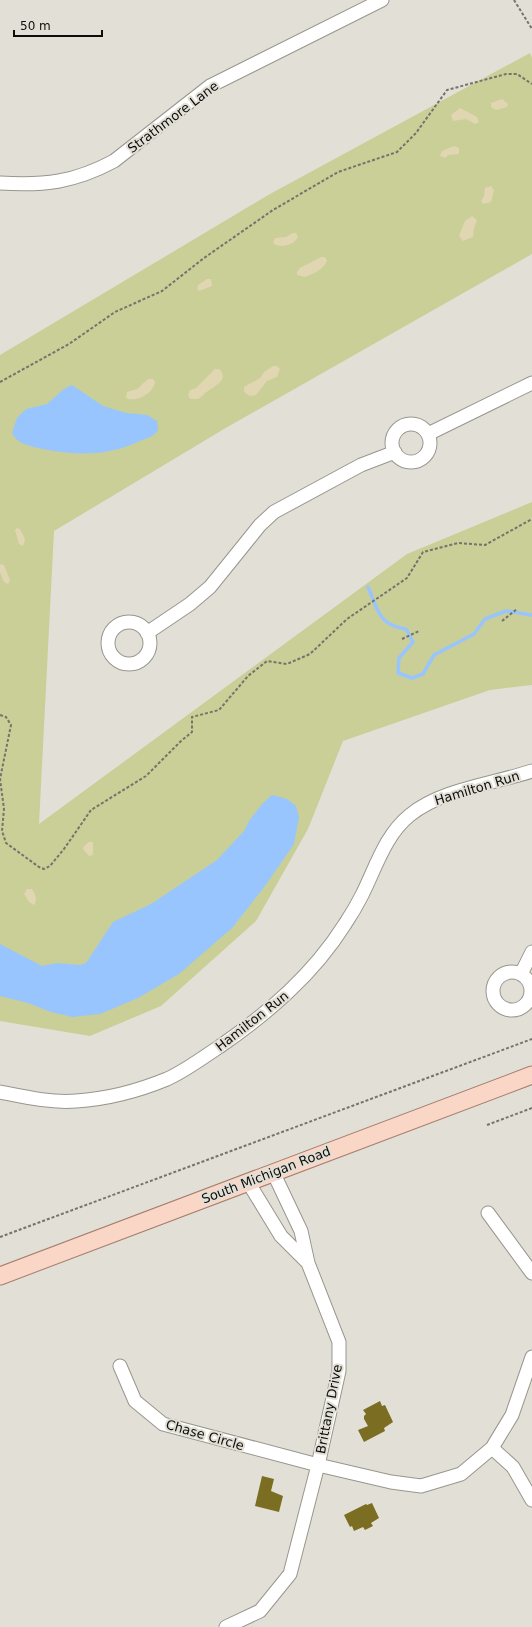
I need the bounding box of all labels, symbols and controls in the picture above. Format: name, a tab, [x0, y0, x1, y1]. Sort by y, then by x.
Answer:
scale bar	[14, 12, 102, 38]
text: 50 m	[20, 19, 51, 33]
street label: Strathmore Lane	[125, 78, 221, 156]
street label: Hamilton Run	[433, 768, 521, 808]
street label: Hamilton Run	[213, 988, 291, 1054]
street label: South Michigan Road	[199, 1143, 333, 1207]
street label: Brittany Drive	[313, 1363, 345, 1455]
street label: Chase Circle	[164, 1417, 246, 1453]

